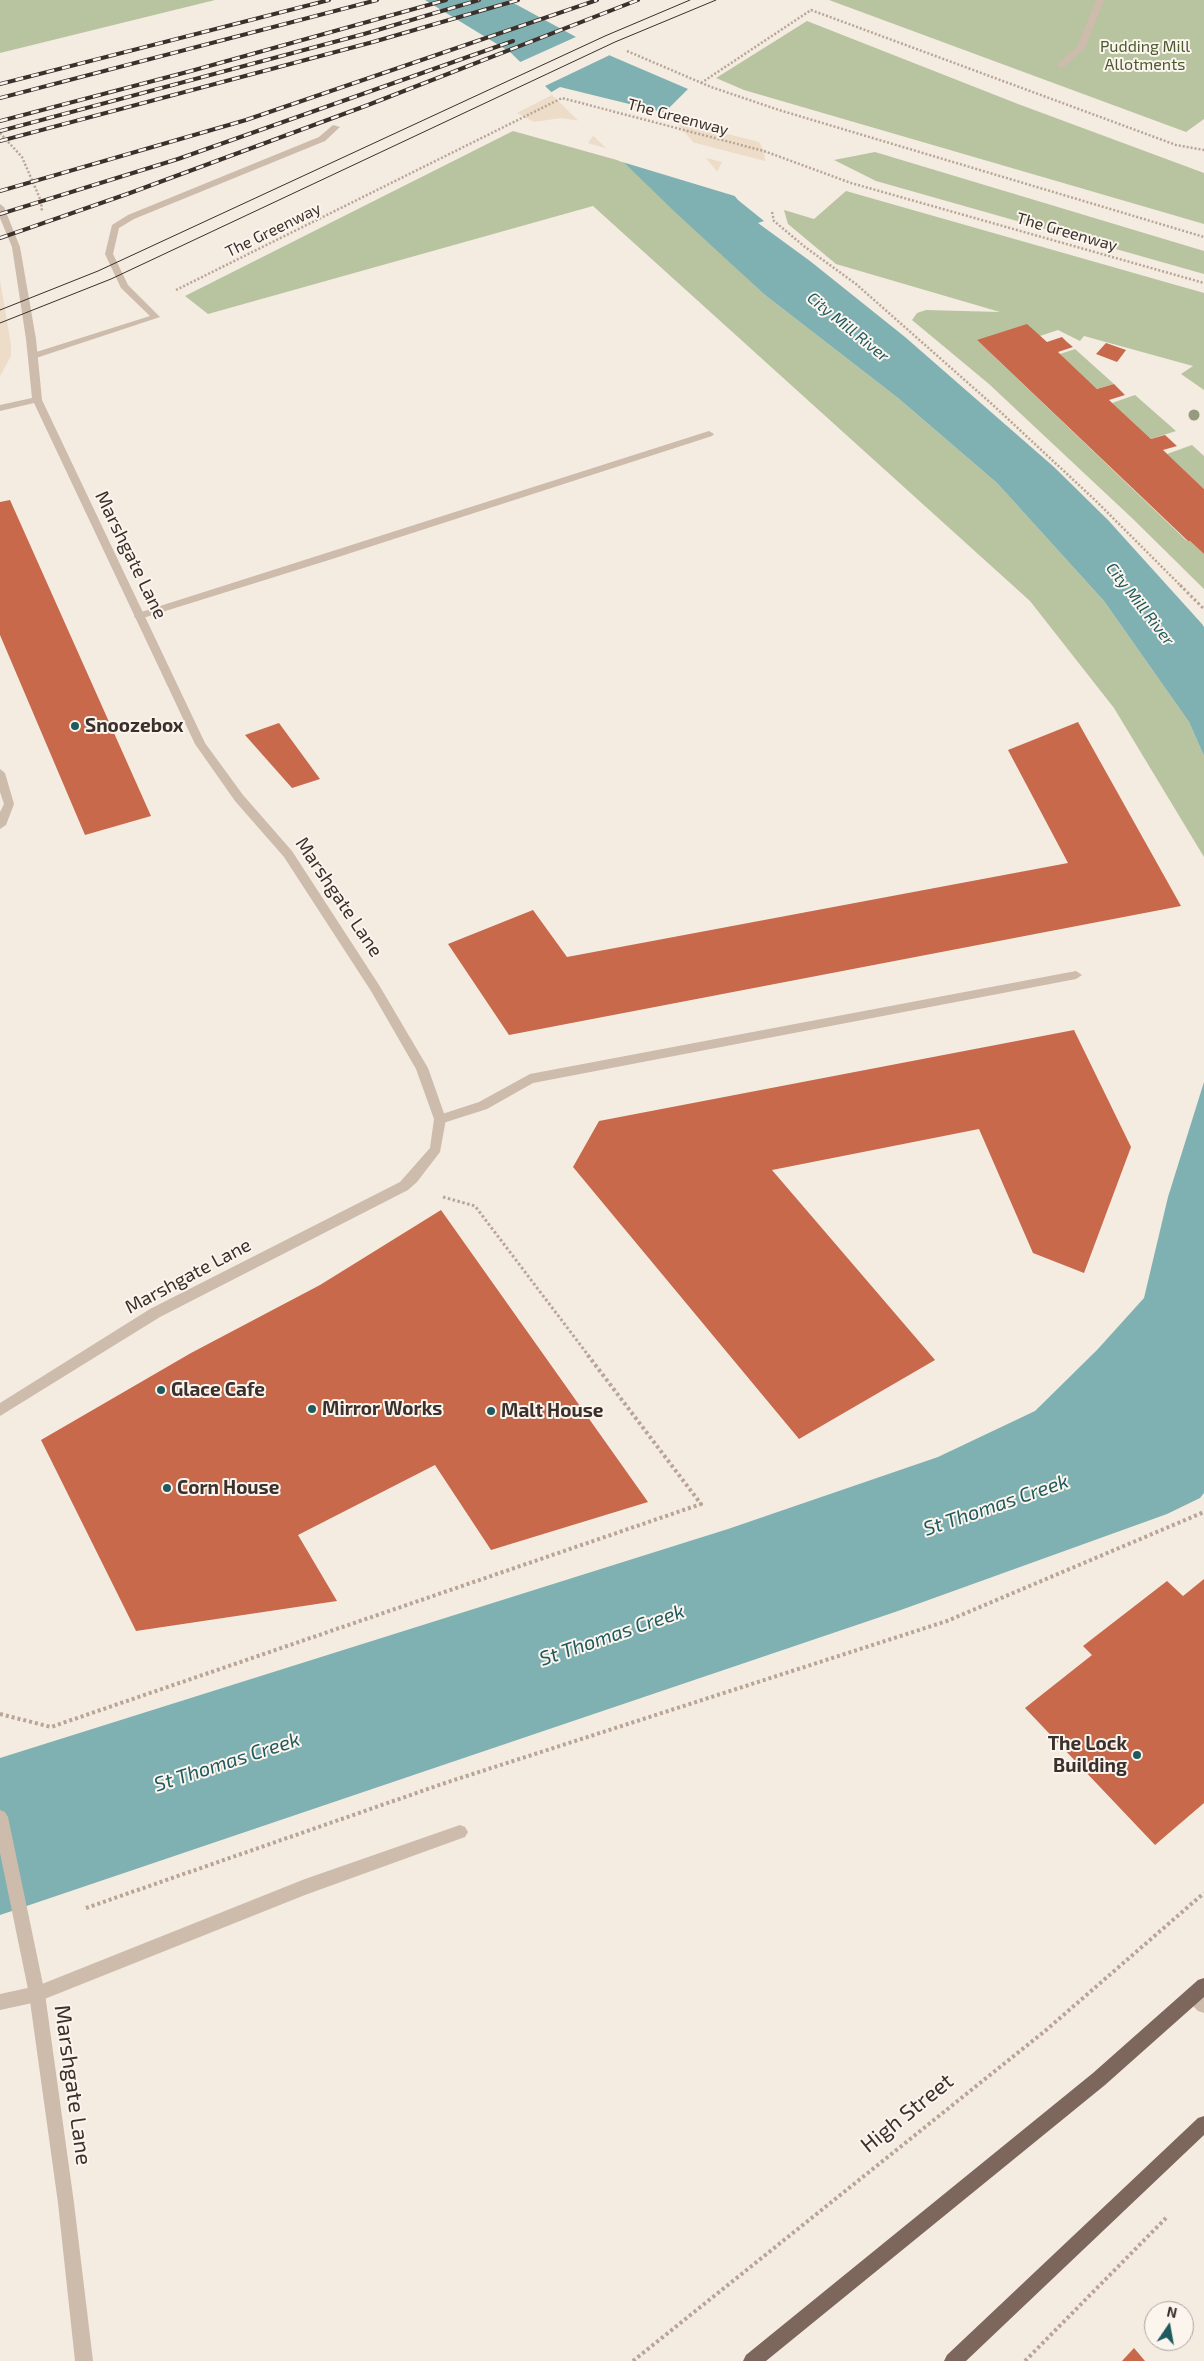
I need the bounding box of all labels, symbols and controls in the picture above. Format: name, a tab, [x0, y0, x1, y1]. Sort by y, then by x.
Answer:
park label: Pudding Mill Allotments	[1100, 37, 1190, 75]
street label: The Greenway	[625, 94, 731, 140]
street label: The Greenway	[222, 199, 324, 261]
street label: The Greenway	[1014, 208, 1120, 256]
water label: City Mill River	[803, 288, 893, 366]
street label: Marshgate Lane	[90, 487, 172, 623]
water label: City Mill River	[1102, 559, 1178, 649]
place label: Snoozebox	[85, 715, 184, 737]
marker: Snoozebox	[69, 720, 81, 732]
street label: Marshgate Lane	[291, 833, 387, 961]
street label: Marshgate Lane	[121, 1233, 255, 1319]
place label: Glace Cafe	[171, 1379, 265, 1401]
marker: Glace Cafe	[155, 1384, 167, 1396]
place label: Mirror Works	[322, 1398, 442, 1420]
place label: Malt House	[501, 1400, 604, 1422]
marker: Mirror Works	[306, 1403, 318, 1415]
marker: Malt House	[485, 1405, 497, 1417]
water label: St Thomas Creek	[920, 1469, 1072, 1541]
place label: Corn House	[177, 1477, 279, 1499]
marker: Corn House	[161, 1482, 173, 1494]
water label: St Thomas Creek	[536, 1599, 688, 1671]
water label: St Thomas Creek	[151, 1727, 303, 1797]
place label: The Lock Building	[1048, 1733, 1127, 1777]
marker: The Lock Building	[1131, 1749, 1143, 1761]
street label: Marshgate Lane	[49, 2003, 97, 2167]
street label: High Street	[855, 2068, 959, 2158]
north arrow	[1144, 2301, 1194, 2351]
text: N	[1165, 2302, 1179, 2321]

